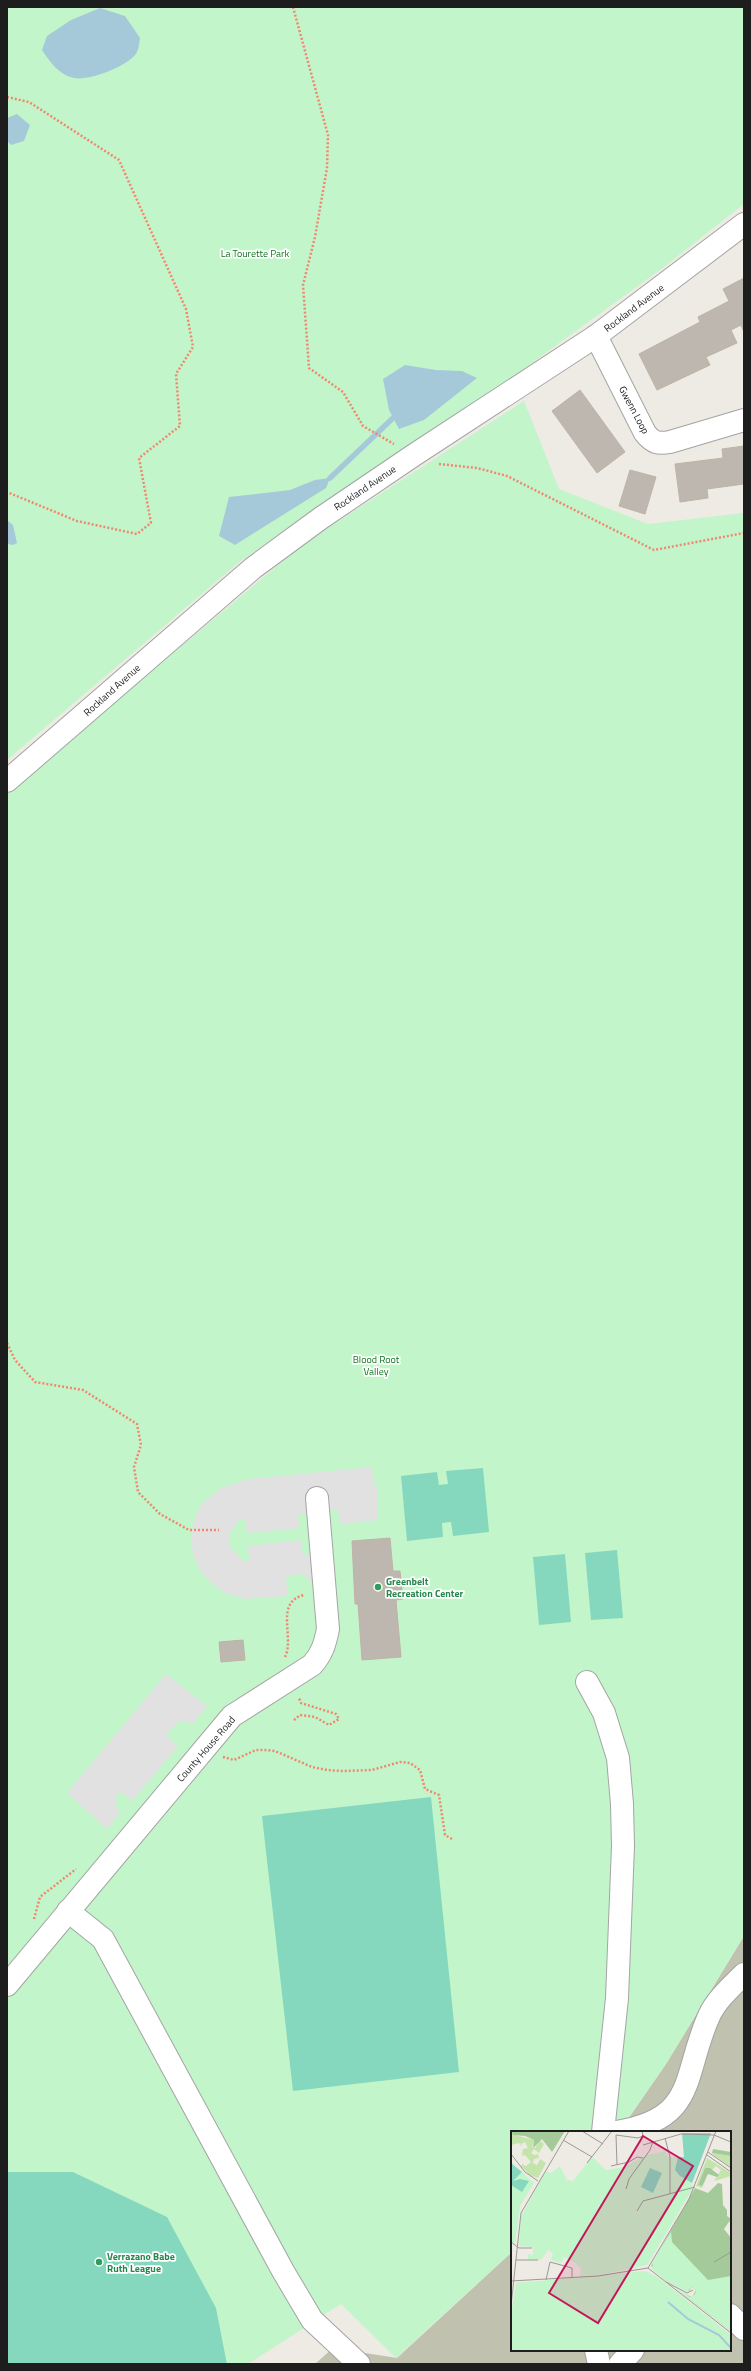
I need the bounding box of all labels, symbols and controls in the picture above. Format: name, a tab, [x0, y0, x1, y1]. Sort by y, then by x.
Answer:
park label: La Tourette Park	[221, 246, 290, 261]
street label: Rockland Avenue	[601, 280, 667, 336]
street label: Gwenn Loop	[615, 383, 653, 437]
street label: Rockland Avenue	[331, 462, 399, 514]
street label: Rockland Avenue	[80, 660, 144, 720]
park label: Blood Root Valley	[353, 1352, 400, 1379]
place label: Greenbelt Recreation Center	[386, 1574, 464, 1601]
marker: Greenbelt Recreation Center	[373, 1582, 383, 1592]
street label: County House Road	[173, 1713, 239, 1785]
inset map	[511, 2131, 731, 2351]
place label: Verrazano Babe Ruth League	[107, 2249, 175, 2276]
marker: Verrazano Babe Ruth League	[94, 2257, 104, 2267]

